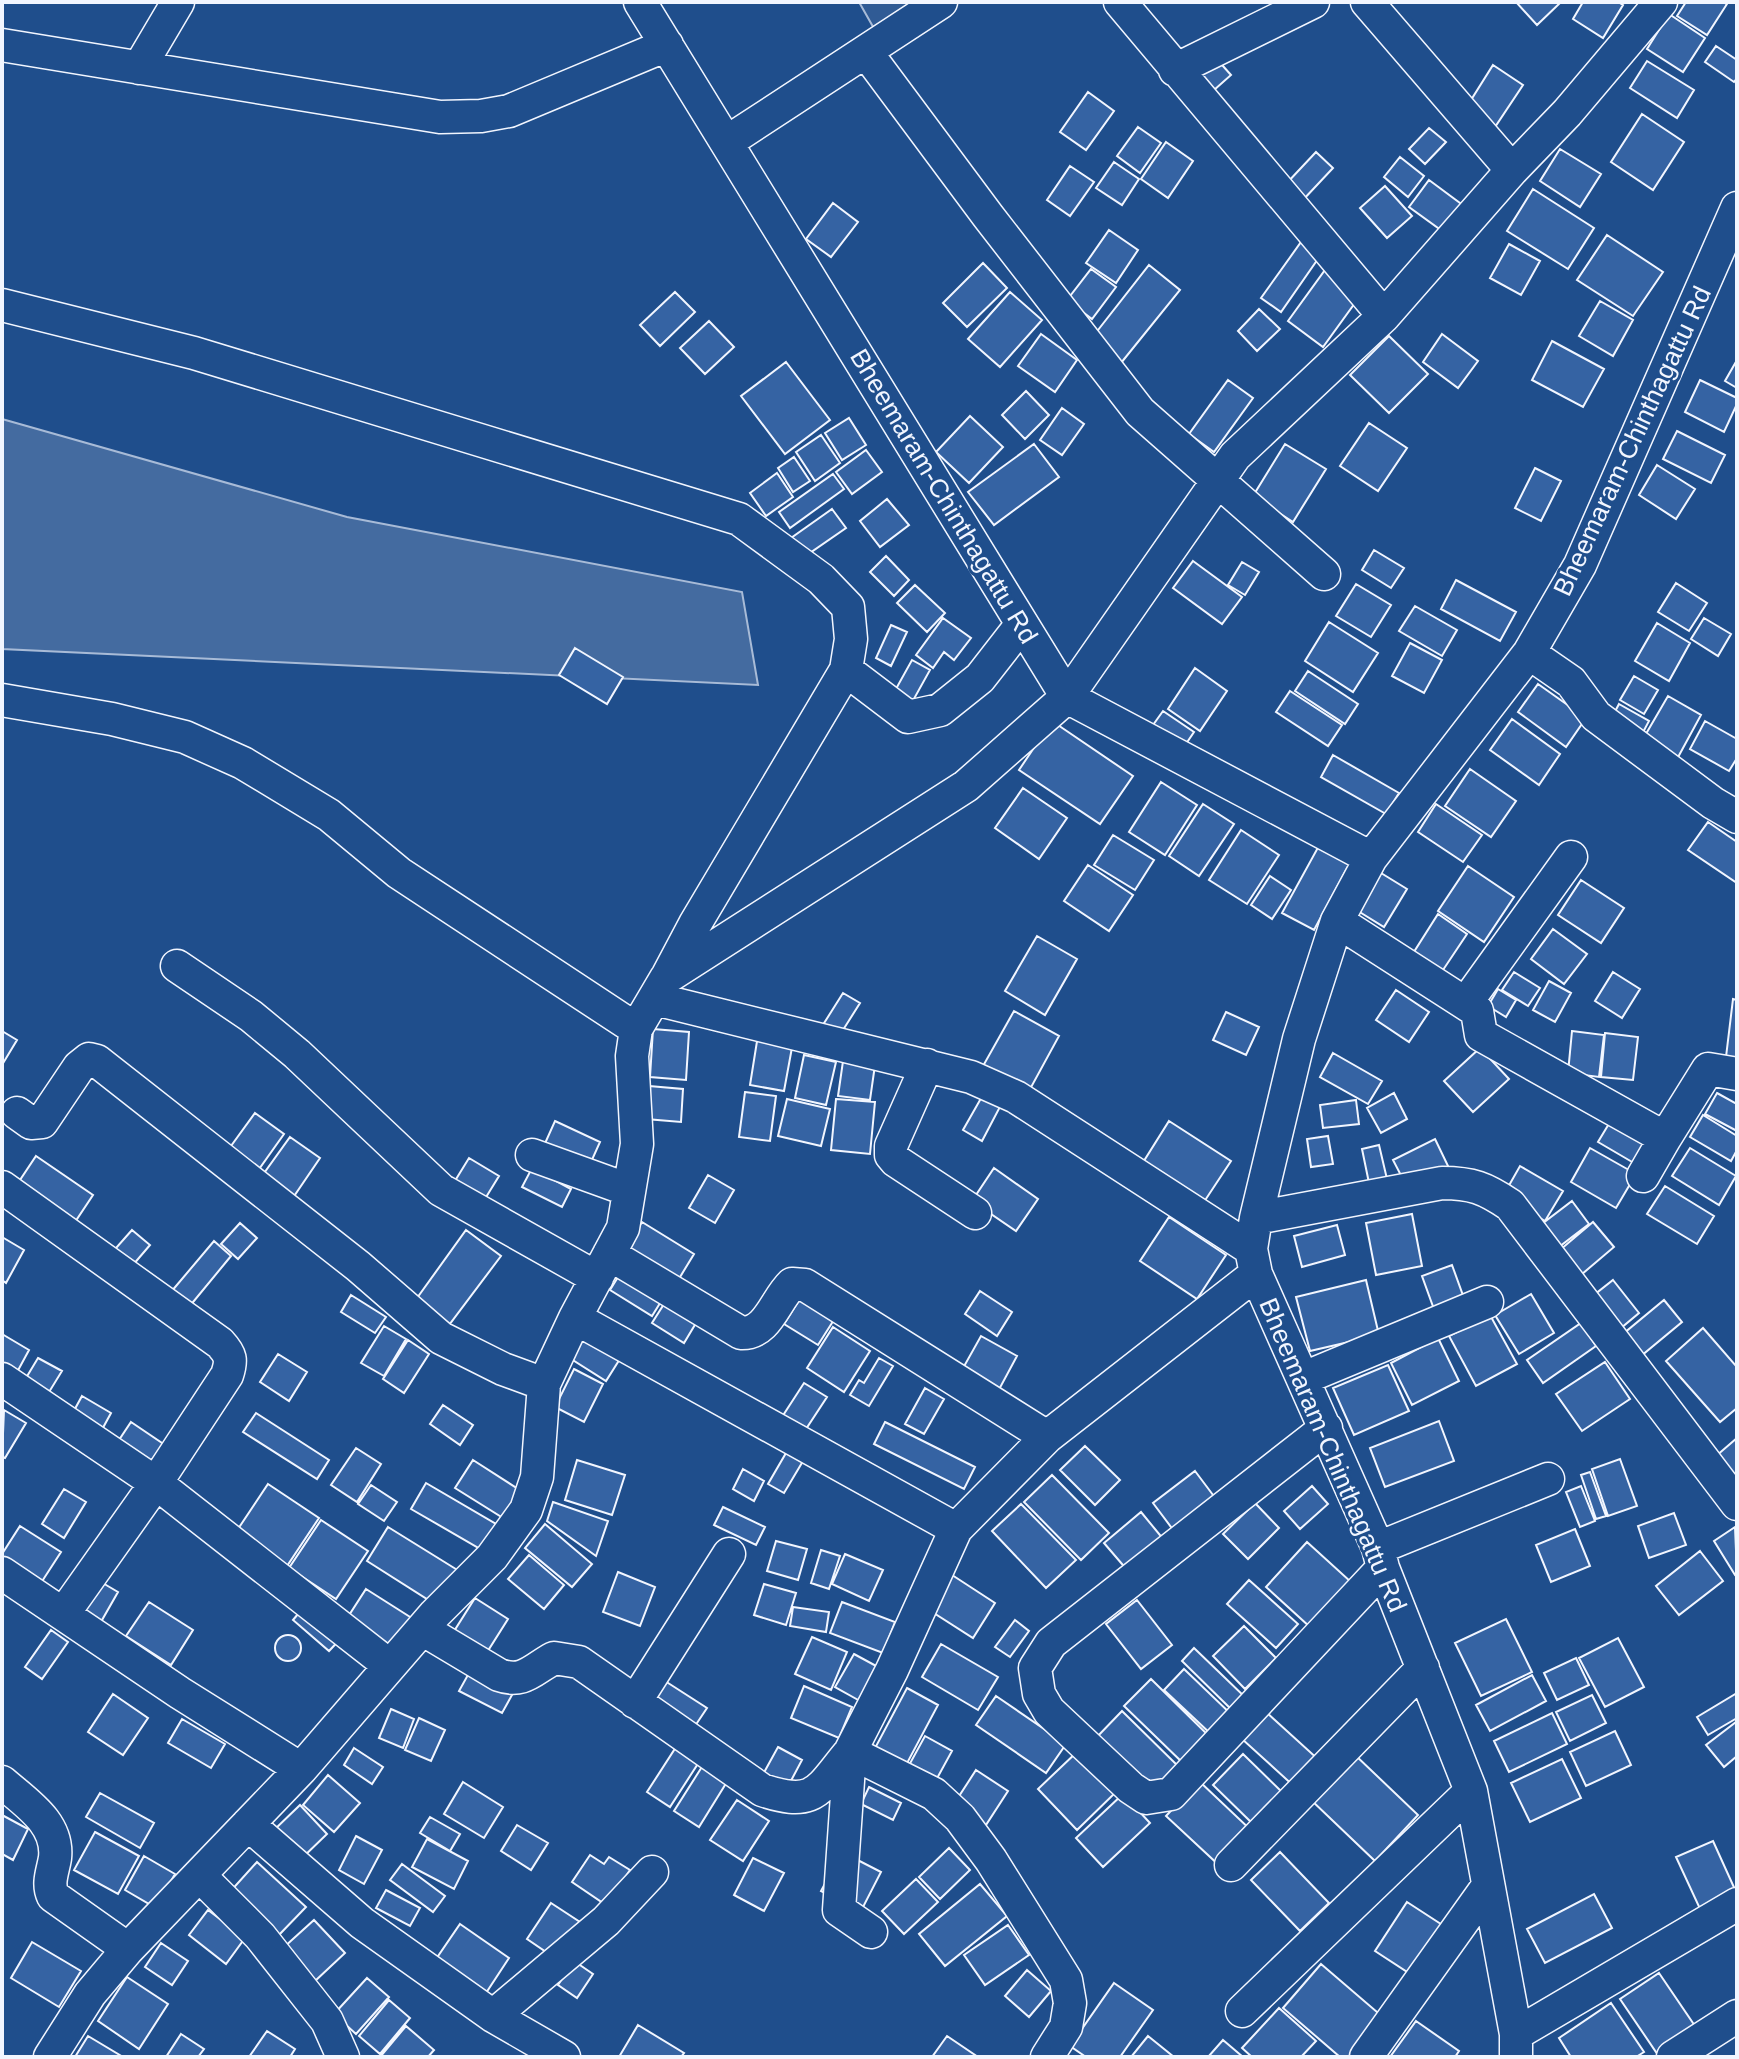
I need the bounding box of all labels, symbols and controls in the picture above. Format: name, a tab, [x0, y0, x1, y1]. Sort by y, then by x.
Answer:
street label: Bheemaram-Chinthagattu Rd	[1547, 281, 1717, 601]
street label: Bheemaram-Chinthagattu Rd	[844, 343, 1044, 649]
street label: Bheemaram-Chinthagattu Rd	[1253, 1293, 1413, 1617]

